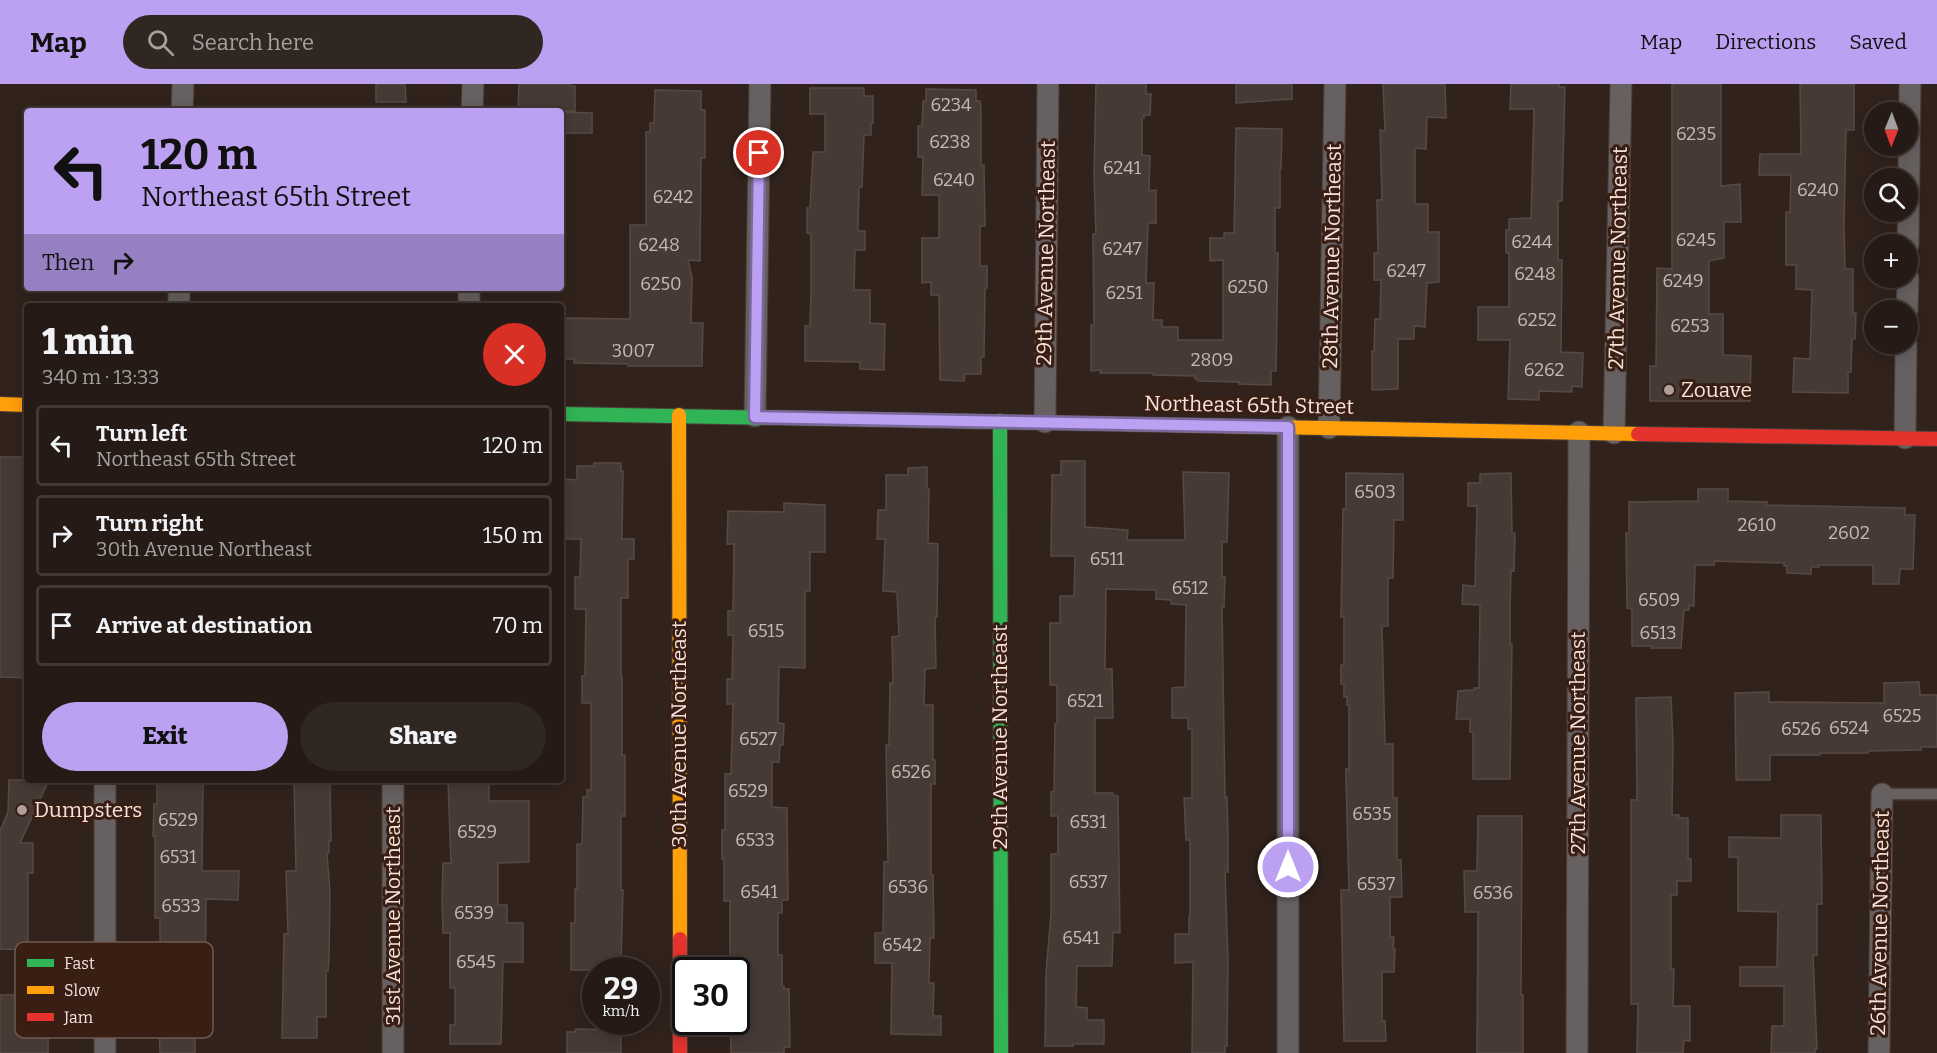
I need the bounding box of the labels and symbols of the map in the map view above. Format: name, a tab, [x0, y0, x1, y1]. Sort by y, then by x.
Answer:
house number: 6234	[931, 94, 972, 116]
north arrow	[1864, 102, 1918, 156]
house number: 6235	[1676, 123, 1716, 145]
pin	[733, 127, 784, 178]
house number: 6238	[929, 131, 971, 153]
street label: 29th Avenue Northeast	[1031, 140, 1061, 366]
street label: 28th Avenue Northeast	[1317, 143, 1347, 369]
street label: 27th Avenue Northeast	[1603, 146, 1633, 370]
house number: 6241	[1103, 157, 1142, 179]
house number: 6240	[933, 169, 975, 191]
house number: 6240	[1797, 179, 1839, 201]
house number: 6242	[653, 186, 693, 208]
house number: 6245	[1676, 229, 1716, 251]
house number: 6244	[1511, 231, 1553, 253]
house number: 6248	[638, 234, 680, 256]
house number: 6247	[1102, 238, 1142, 260]
house number: 6247	[1386, 260, 1426, 282]
house number: 6248	[1514, 263, 1556, 285]
house number: 6249	[1662, 270, 1704, 292]
house number: 6250	[640, 273, 682, 295]
house number: 6250	[1227, 276, 1269, 298]
house number: 6251	[1106, 282, 1143, 304]
house number: 6252	[1517, 309, 1557, 331]
house number: 6253	[1670, 315, 1710, 337]
house number: 3007	[612, 340, 654, 362]
house number: 2809	[1191, 349, 1233, 371]
house number: 6262	[1524, 359, 1564, 381]
place label: Zouave	[1681, 377, 1752, 403]
marker: Zouave	[1662, 383, 1676, 397]
street label: Northeast 65th Street	[1144, 390, 1355, 420]
house number: 6503	[1354, 481, 1396, 503]
house number: 2610	[1738, 514, 1777, 536]
house number: 2602	[1828, 522, 1870, 544]
house number: 6511	[1090, 548, 1125, 570]
house number: 6512	[1172, 577, 1208, 599]
house number: 6509	[1638, 589, 1680, 611]
street label: 30th Avenue Northeast	[666, 620, 692, 847]
house number: 6515	[748, 620, 784, 642]
house number: 6513	[1639, 622, 1677, 644]
street label: 29th Avenue Northeast	[987, 624, 1013, 850]
street label: 27th Avenue Northeast	[1565, 631, 1591, 855]
house number: 6521	[1067, 690, 1104, 712]
house number: 6525	[1883, 705, 1921, 727]
house number: 6524	[1829, 717, 1869, 739]
house number: 6526	[1781, 718, 1821, 740]
house number: 6527	[739, 728, 777, 750]
house number: 6526	[891, 761, 931, 783]
house number: 6529	[728, 780, 768, 802]
place label: Dumpsters	[34, 797, 142, 823]
marker: Dumpsters	[15, 803, 29, 817]
house number: 6535	[1352, 803, 1392, 825]
street label: 31st Avenue Northeast	[380, 806, 406, 1026]
house number: 6529	[158, 809, 198, 831]
street label: 26th Avenue Northeast	[1865, 810, 1895, 1036]
house number: 6531	[1070, 811, 1107, 833]
house number: 6529	[457, 821, 497, 843]
house number: 6533	[735, 829, 775, 851]
position arrow	[1256, 835, 1320, 899]
house number: 6531	[160, 846, 197, 868]
house number: 6537	[1069, 871, 1107, 893]
house number: 6537	[1357, 873, 1395, 895]
house number: 6536	[888, 876, 928, 898]
house number: 6541	[740, 881, 779, 903]
house number: 6536	[1473, 882, 1513, 904]
house number: 6533	[161, 895, 201, 917]
house number: 6539	[454, 902, 494, 924]
house number: 6541	[1062, 927, 1101, 949]
house number: 6542	[882, 934, 922, 956]
legend	[15, 942, 213, 1038]
house number: 6545	[456, 951, 496, 973]
text: Fast	[64, 954, 95, 973]
speed limit sign: 30	[672, 957, 750, 1035]
text: Slow	[64, 981, 100, 1000]
text: Jam	[63, 1008, 93, 1027]

